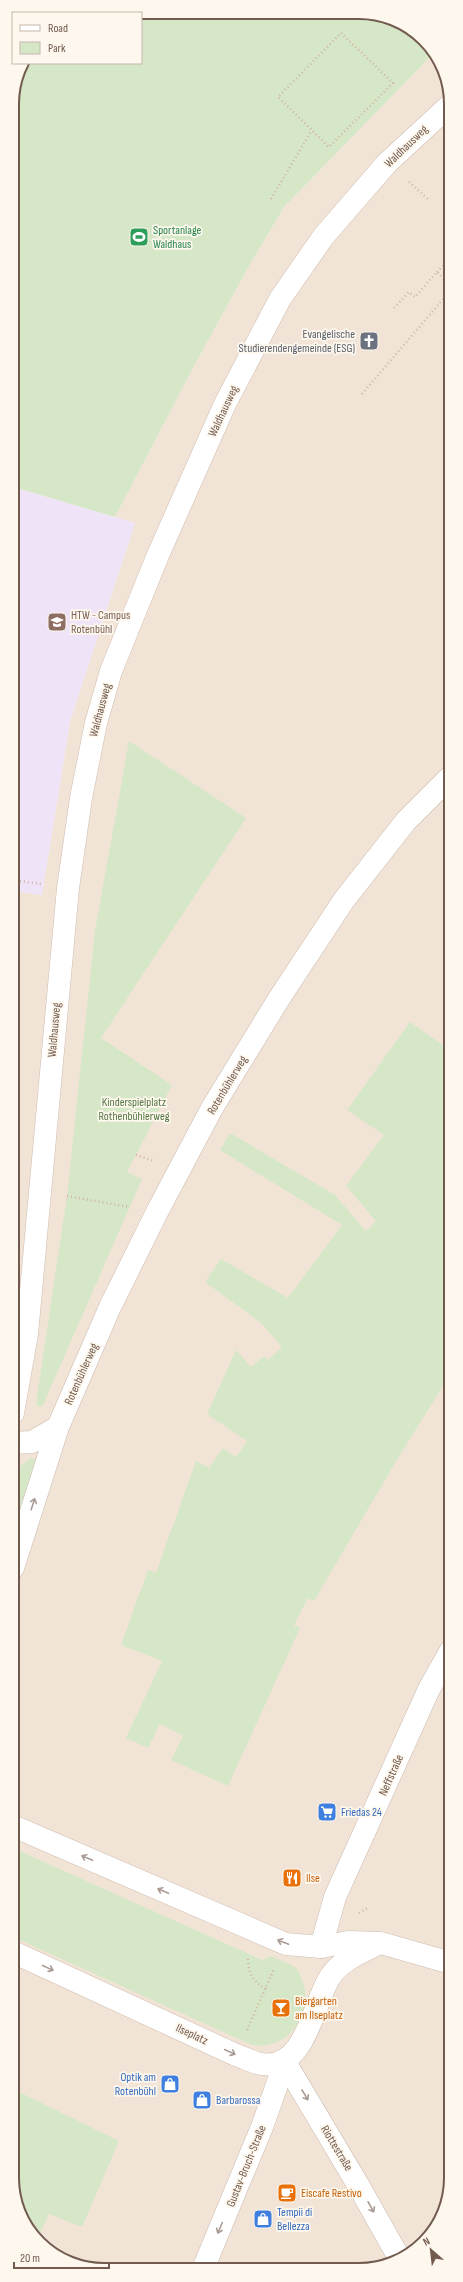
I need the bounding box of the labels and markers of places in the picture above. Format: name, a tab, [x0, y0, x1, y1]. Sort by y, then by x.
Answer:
place label: Sportanlage Waldhaus	[153, 223, 202, 252]
sports icon: Sportanlage Waldhaus	[128, 226, 150, 248]
place label: Evangelische Studierendengemeinde (ESG)	[238, 327, 355, 356]
church icon: Evangelische Studierendengemeinde (ESG)	[358, 330, 380, 352]
place label: HTW - Campus Rotenbühl	[71, 608, 130, 637]
school or university icon: HTW - Campus Rotenbühl	[46, 611, 68, 633]
supermarket icon: Friedas 24	[316, 1801, 338, 1823]
place label: Friedas 24	[341, 1805, 382, 1820]
restaurant icon: Ilse	[281, 1867, 303, 1889]
place label: Ilse	[306, 1871, 320, 1886]
place label: Biergarten am Ilseplatz	[295, 1994, 344, 2023]
bar icon: Biergarten am Ilseplatz	[270, 1997, 292, 2019]
place label: Optik am Rotenbühl	[115, 2070, 156, 2099]
shop icon: Optik am Rotenbühl	[159, 2073, 181, 2095]
shop icon: Barbarossa	[191, 2089, 213, 2111]
place label: Barbarossa	[216, 2093, 261, 2108]
cafe icon: Eiscafe Restivo	[276, 2182, 298, 2204]
place label: Eiscafe Restivo	[301, 2186, 362, 2201]
place label: Tempii di Bellezza	[277, 2205, 312, 2234]
shop icon: Tempii di Bellezza	[252, 2208, 274, 2230]

